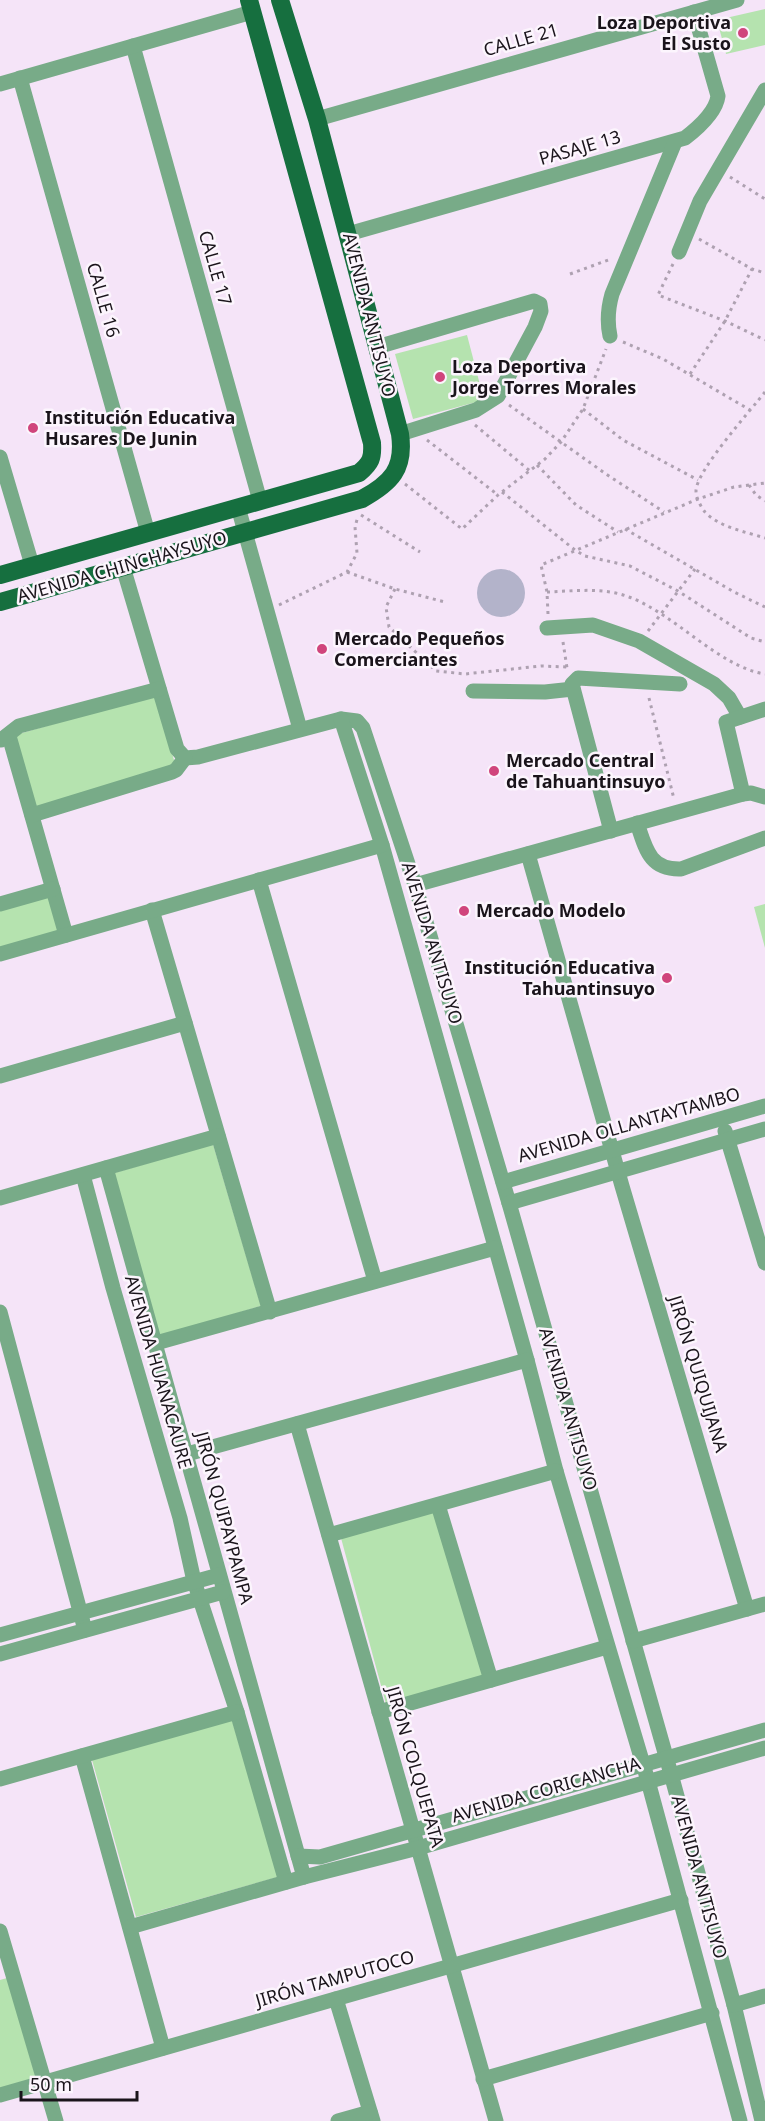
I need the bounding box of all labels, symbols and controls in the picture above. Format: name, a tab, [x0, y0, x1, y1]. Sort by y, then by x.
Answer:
place label: Loza Deportiva El Susto	[597, 10, 731, 55]
street label: CALLE 21	[480, 17, 561, 61]
marker: Loza Deportiva El Susto	[736, 26, 750, 40]
street label: PASAJE 13	[536, 124, 623, 170]
street label: CALLE 17	[194, 227, 238, 308]
street label: AVENIDA ANTISUYO	[338, 230, 402, 399]
street label: CALLE 16	[82, 259, 126, 340]
place label: Loza Deportiva Jorge Torres Morales	[450, 354, 636, 399]
marker: Loza Deportiva Jorge Torres Morales	[433, 370, 447, 384]
place label: Institución Educativa Husares De Junin	[45, 405, 235, 450]
marker: Institución Educativa Husares De Junin	[26, 421, 40, 435]
street label: AVENIDA CHINCHAYSUYO	[14, 525, 229, 607]
place label: Mercado Pequeños Comerciantes	[334, 626, 505, 671]
marker: Mercado Pequeños Comerciantes	[315, 642, 329, 656]
place label: Mercado Central de Tahuantinsuyo	[506, 748, 666, 793]
marker: Mercado Central de Tahuantinsuyo	[487, 764, 501, 778]
street label: AVENIDA ANTISUYO	[397, 859, 469, 1027]
place label: Mercado Modelo	[476, 898, 626, 922]
marker: Mercado Modelo	[457, 904, 471, 918]
place label: Institución Educativa Tahuantinsuyo	[465, 955, 655, 1000]
marker: Institución Educativa Tahuantinsuyo	[660, 971, 674, 985]
street label: AVENIDA OLLANTAYTAMBO	[515, 1081, 743, 1167]
street label: AVENIDA HUANACAURE	[120, 1272, 198, 1471]
street label: JIRÓN QUIQUIJANA	[663, 1290, 734, 1456]
street label: AVENIDA ANTISUYO	[534, 1324, 604, 1493]
street label: JIRÓN QUIPAYPAMPA	[190, 1427, 260, 1607]
street label: JIRÓN COLQUEPATA	[381, 1681, 451, 1851]
street label: AVENIDA CORICANCHA	[448, 1750, 643, 1828]
street label: AVENIDA ANTISUYO	[667, 1792, 733, 1961]
street label: JIRÓN TAMPUTOCO	[251, 1944, 417, 2013]
scale bar	[21, 2064, 136, 2102]
text: 50 m	[30, 2072, 72, 2096]

